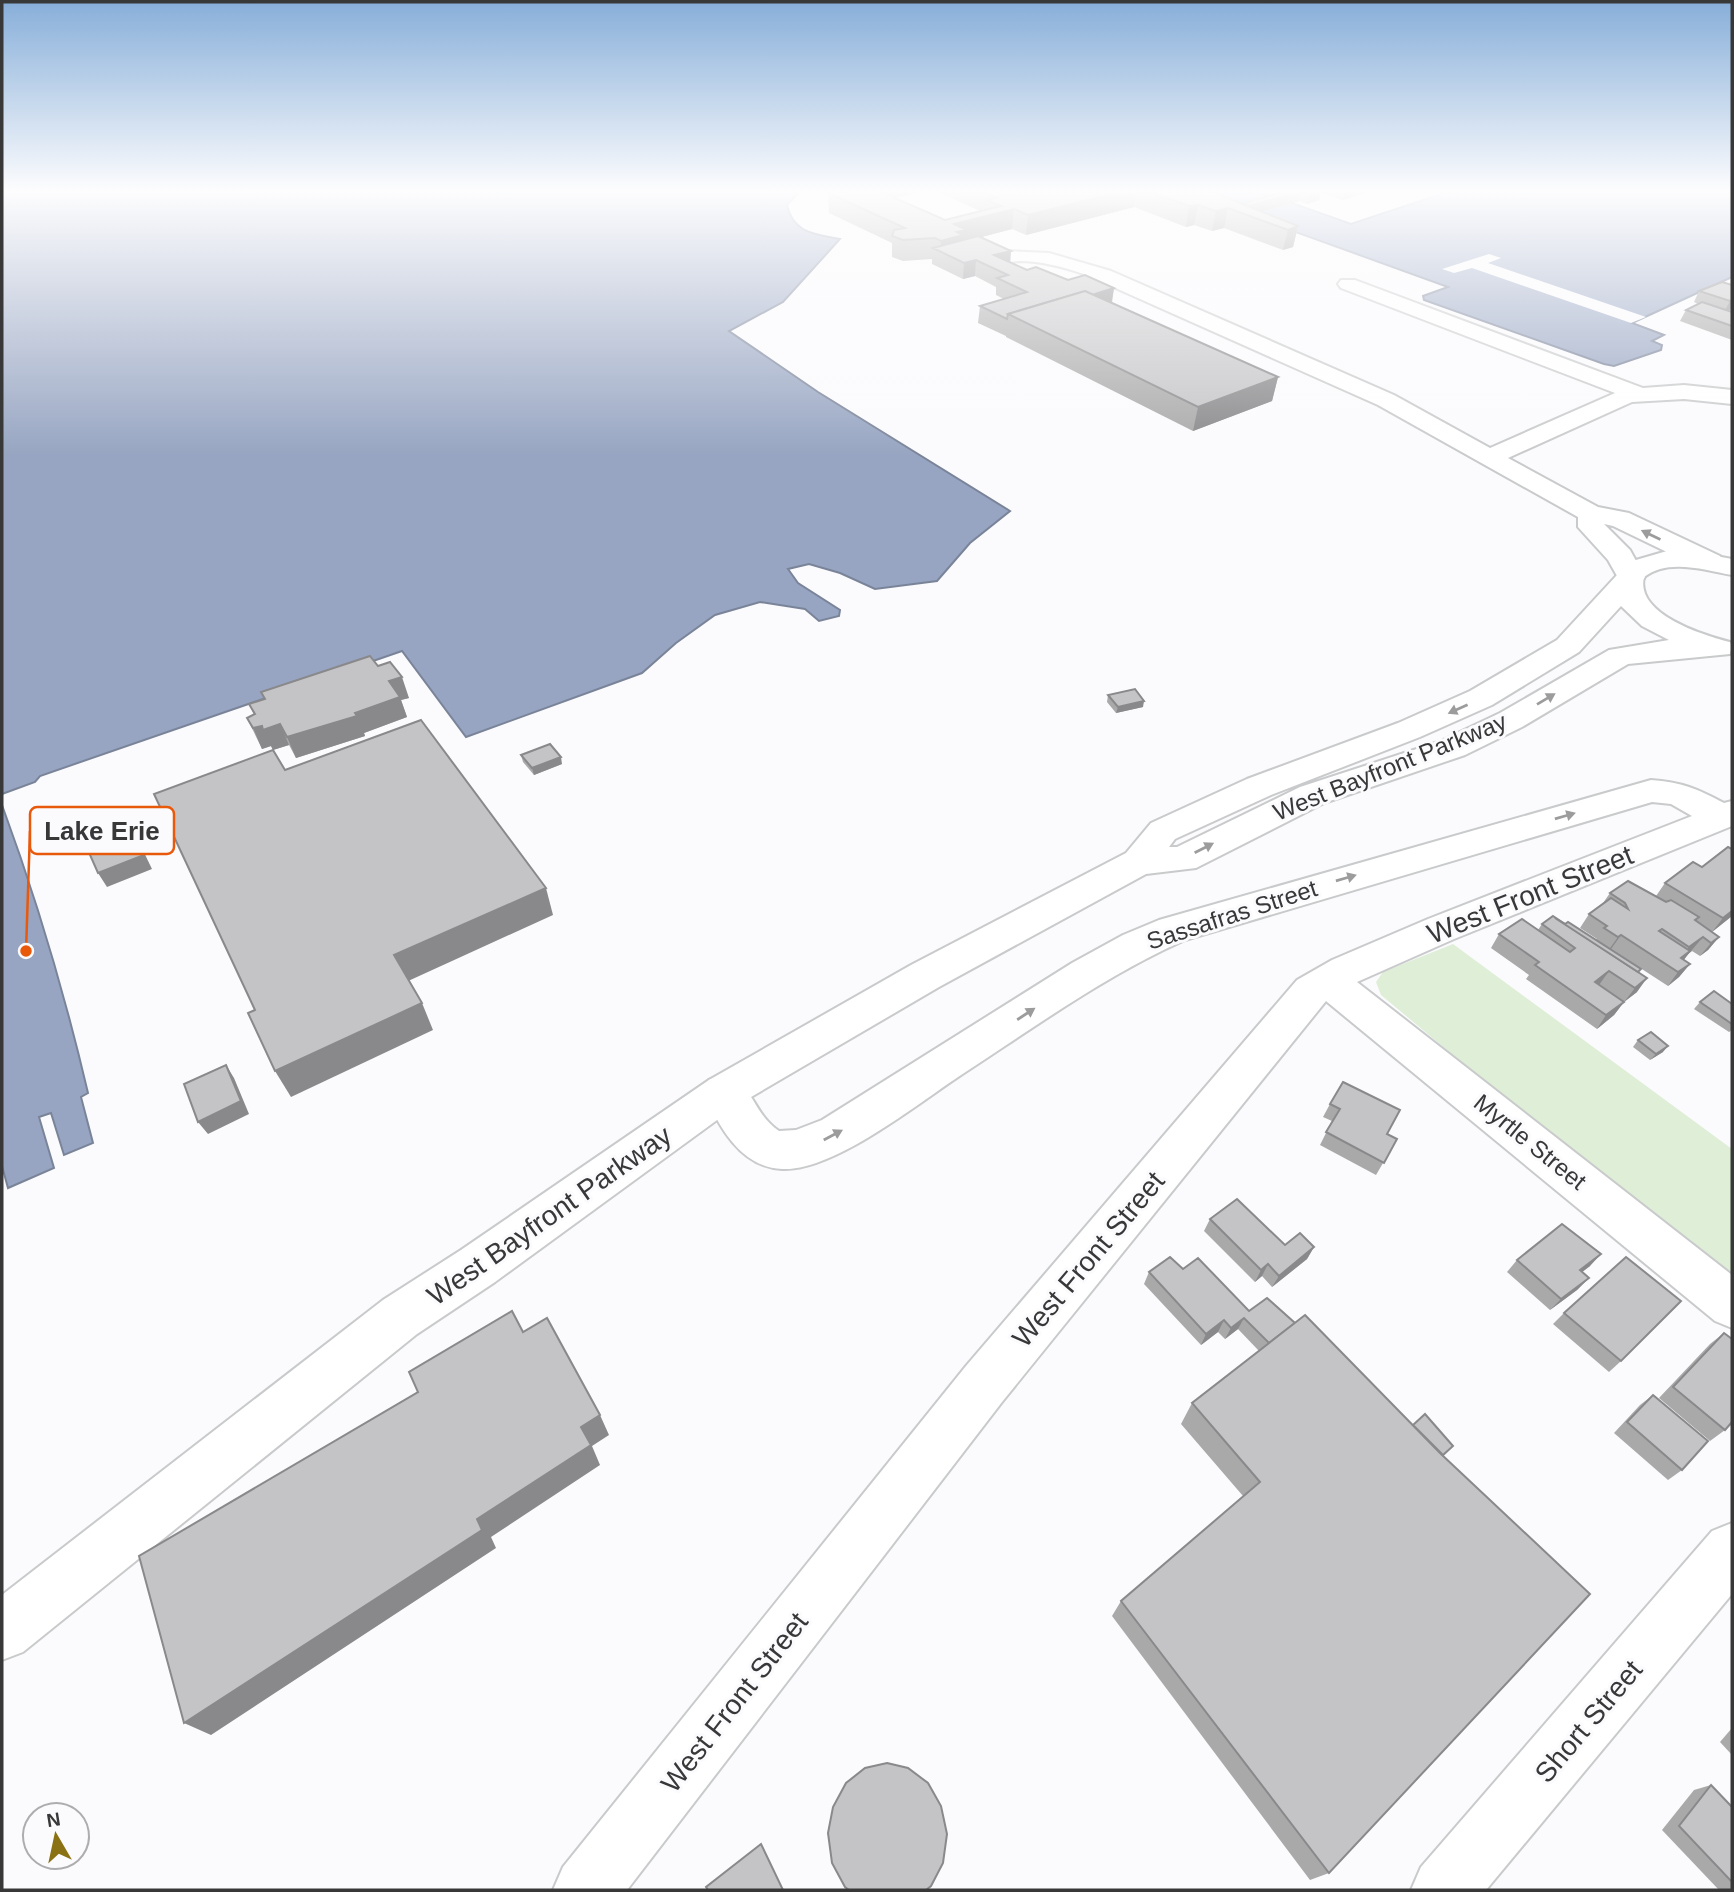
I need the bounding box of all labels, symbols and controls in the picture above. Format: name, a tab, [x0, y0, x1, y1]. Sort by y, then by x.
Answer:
one-way arrow	[1641, 529, 1661, 540]
one-way arrow	[1537, 693, 1556, 706]
one-way arrow	[1447, 704, 1468, 715]
street label: West Bayfront Parkway	[1269, 707, 1510, 826]
callout: Lake Erie	[30, 807, 174, 854]
one-way arrow	[1554, 810, 1575, 820]
text: Lake Erie	[44, 816, 160, 846]
street label: West Front Street	[1423, 839, 1638, 950]
one-way arrow	[1194, 843, 1214, 854]
one-way arrow	[1336, 873, 1357, 883]
street label: Sassafras Street	[1143, 874, 1321, 955]
one-way arrow	[1016, 1007, 1036, 1020]
street label: Myrtle Street	[1469, 1088, 1592, 1195]
street label: West Bayfront Parkway	[421, 1119, 677, 1311]
one-way arrow	[824, 1129, 844, 1141]
street label: West Front Street	[1006, 1165, 1171, 1353]
street label: West Front Street	[655, 1606, 814, 1798]
street label: Short Street	[1528, 1654, 1648, 1789]
north arrow	[21, 1801, 91, 1871]
text: N	[45, 1808, 62, 1831]

